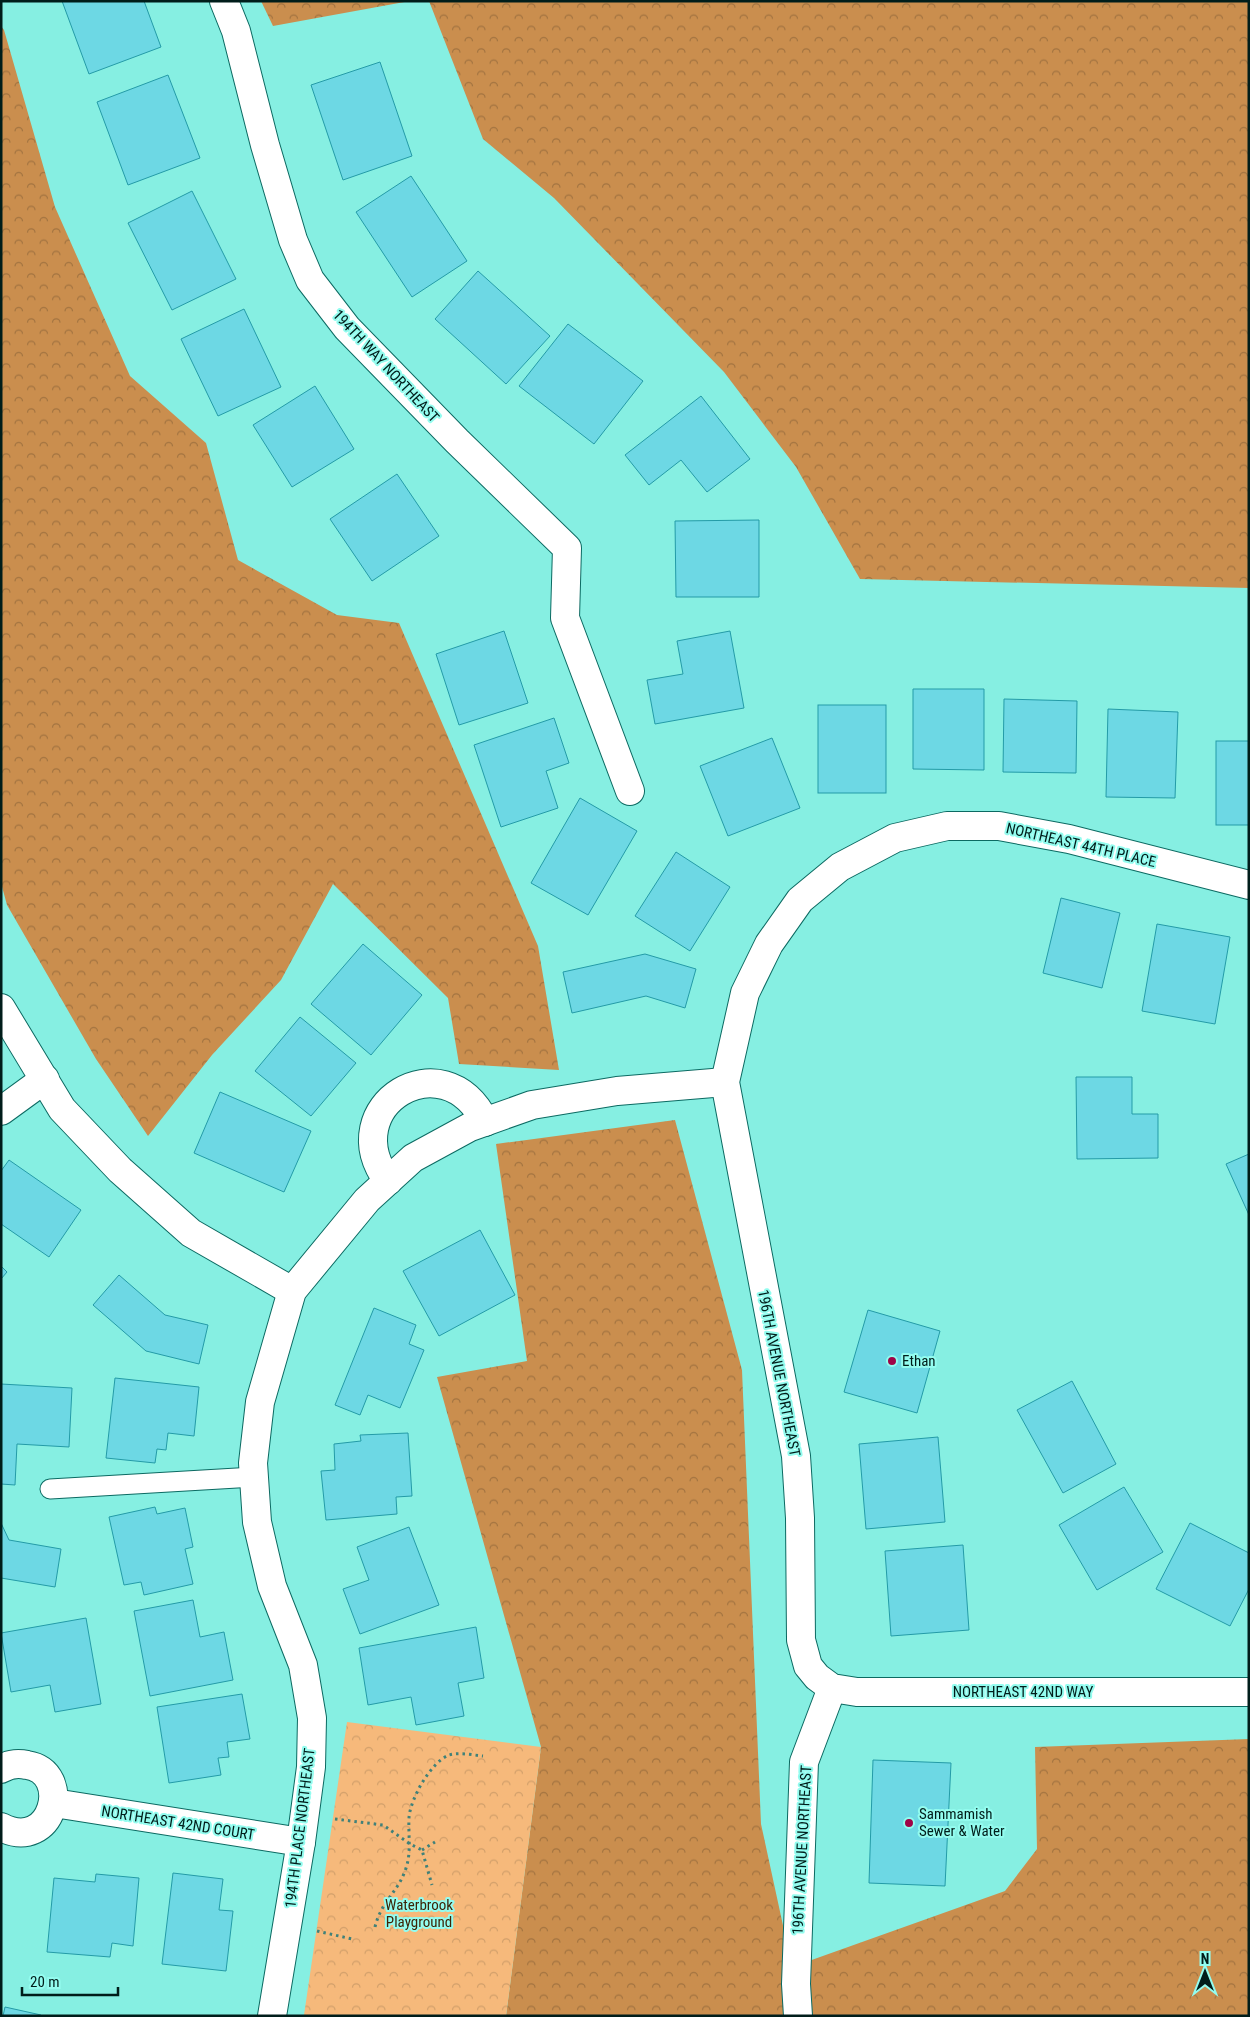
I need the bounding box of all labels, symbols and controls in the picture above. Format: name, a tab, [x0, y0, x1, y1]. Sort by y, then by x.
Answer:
street label: 194TH WAY NORTHEAST	[329, 306, 443, 426]
street label: NORTHEAST 44TH PLACE	[1004, 819, 1158, 871]
street label: 196TH AVENUE NORTHEAST	[754, 1288, 804, 1458]
place label: Ethan	[902, 1352, 936, 1370]
marker: Ethan	[886, 1355, 898, 1367]
street label: NORTHEAST 42ND WAY	[953, 1683, 1093, 1701]
street label: 194TH PLACE NORTHEAST	[281, 1747, 319, 1909]
street label: 196TH AVENUE NORTHEAST	[789, 1765, 815, 1935]
street label: NORTHEAST 42ND COURT	[100, 1802, 256, 1844]
place label: Sammamish Sewer & Water	[919, 1805, 1005, 1840]
marker: Sammamish Sewer & Water	[903, 1817, 915, 1829]
park label: Waterbrook Playground	[385, 1896, 453, 1931]
north arrow	[1180, 1947, 1230, 1997]
text: N	[1201, 1951, 1209, 1967]
scale bar	[22, 1964, 119, 1996]
text: 20 m	[30, 1973, 60, 1991]

